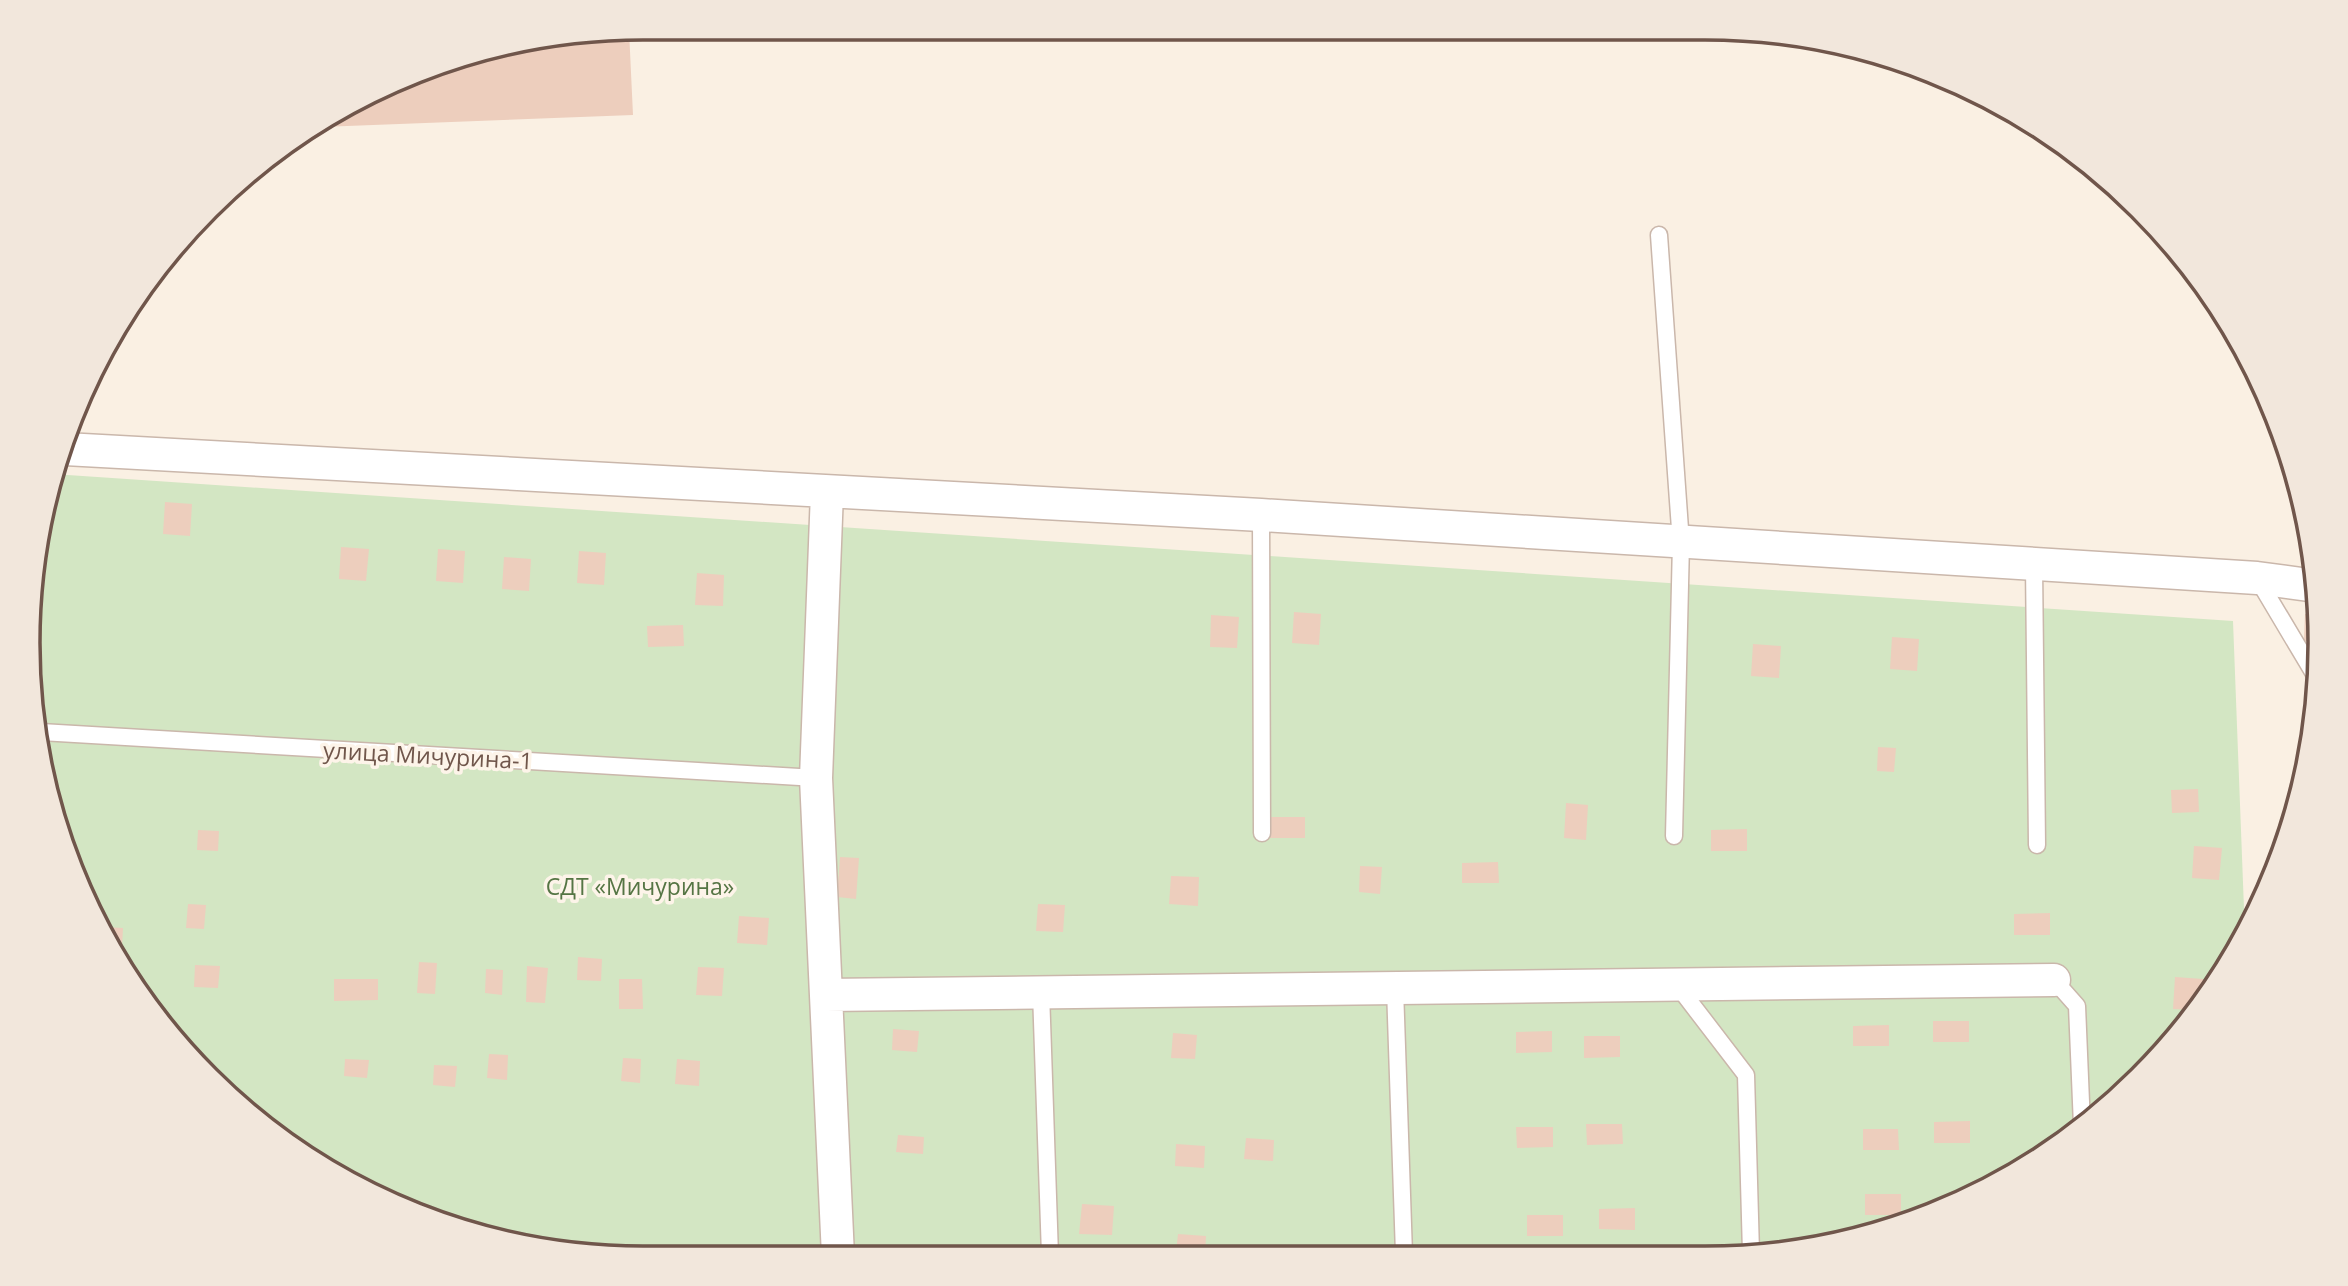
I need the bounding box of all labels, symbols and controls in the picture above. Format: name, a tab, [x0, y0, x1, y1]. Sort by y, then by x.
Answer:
street label: улица Мичурина-1	[322, 734, 534, 776]
park label: СДТ «Мичурина»	[546, 870, 734, 902]

